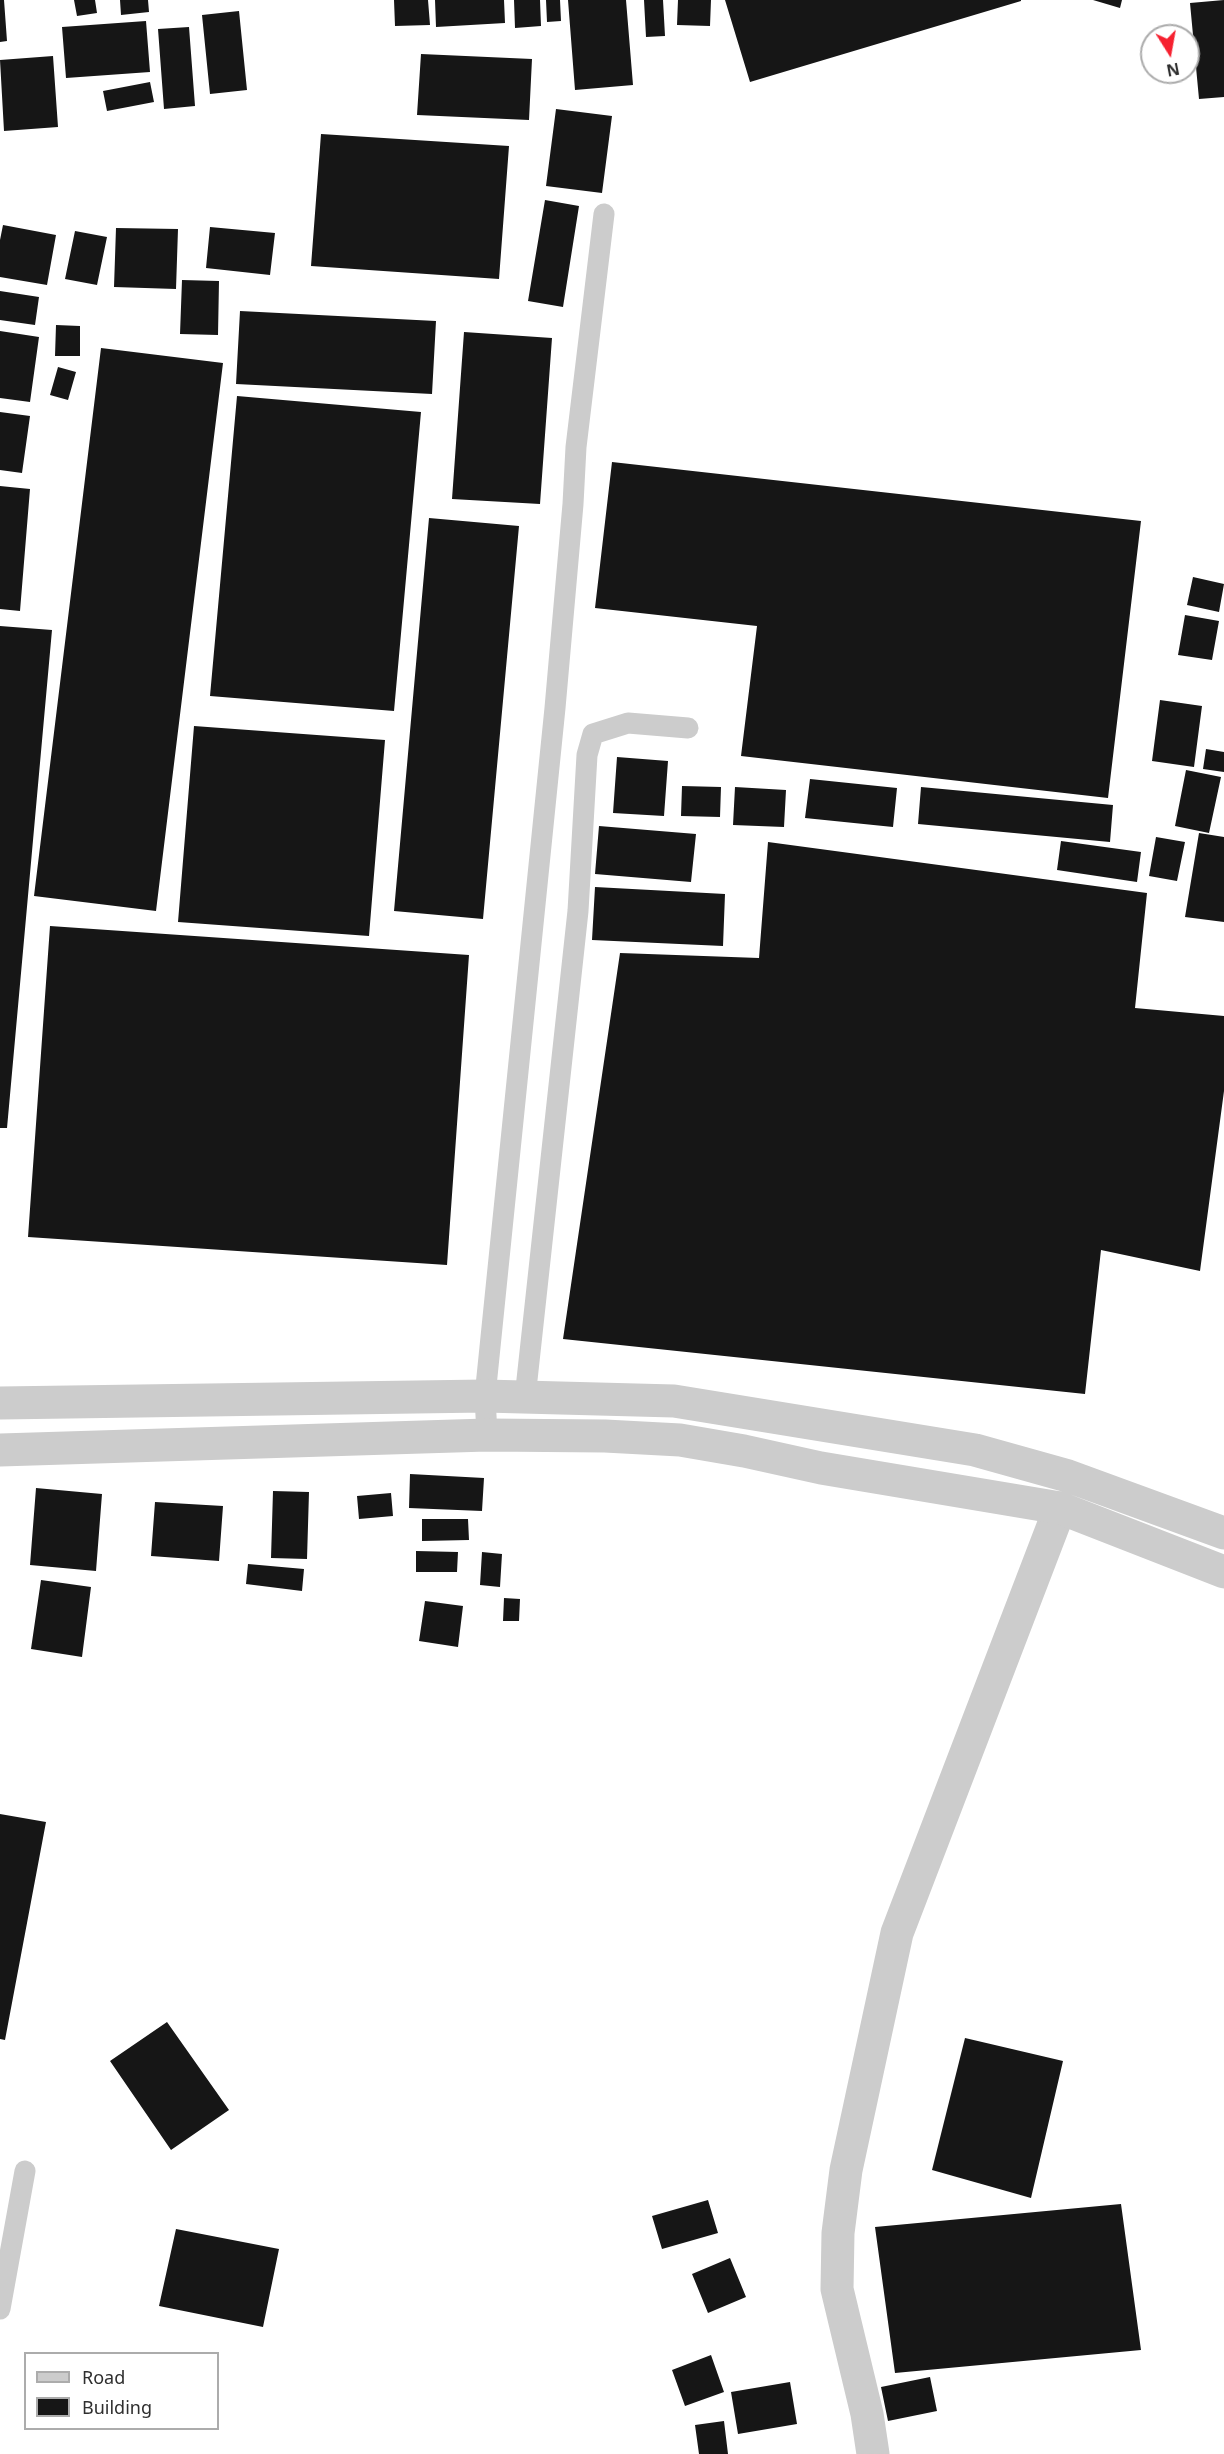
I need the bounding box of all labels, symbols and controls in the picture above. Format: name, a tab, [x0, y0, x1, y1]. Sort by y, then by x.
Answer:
north arrow	[1140, 24, 1200, 84]
text: N	[1165, 58, 1182, 82]
legend	[24, 2352, 219, 2430]
text: Road	[82, 2365, 125, 2389]
text: Building	[82, 2395, 152, 2419]

